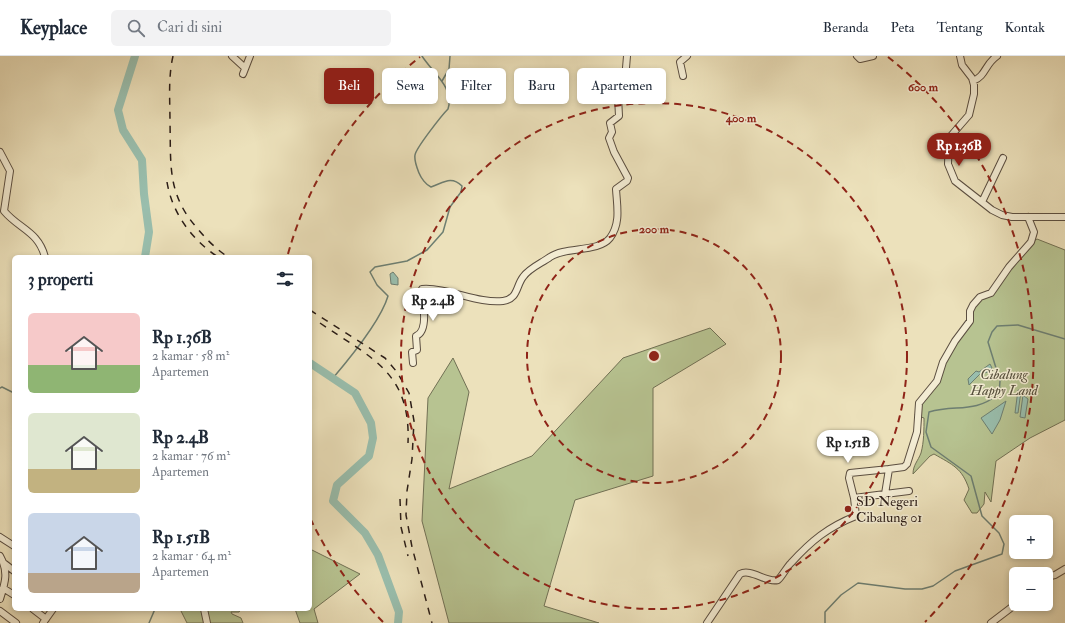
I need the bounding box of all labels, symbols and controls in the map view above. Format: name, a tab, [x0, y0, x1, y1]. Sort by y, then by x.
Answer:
search box	[111, 10, 391, 46]
text: Keyplace	[20, 16, 87, 40]
icon: search	[125, 17, 147, 39]
text: Cari di sini	[157, 18, 222, 37]
text: Beranda	[823, 19, 869, 36]
text: Peta	[891, 19, 915, 36]
text: Tentang	[937, 19, 983, 36]
text: Kontak	[1005, 19, 1045, 36]
chip: Beli	[324, 68, 374, 104]
chip: Sewa	[382, 68, 438, 104]
chip: Filter	[446, 68, 506, 104]
chip: Baru	[514, 68, 569, 104]
chip: Apartemen	[577, 68, 666, 104]
text: 600 m	[908, 80, 939, 95]
text: 400 m	[725, 111, 757, 126]
pin: Rp 1.36B	[918, 133, 1000, 167]
text: Rp 1.36B	[936, 138, 982, 154]
text: 200 m	[639, 222, 670, 237]
icon: filters	[274, 268, 296, 290]
text: 3 properti	[28, 269, 93, 290]
pin: Rp 2.4B	[396, 288, 470, 322]
text: Rp 2.4B	[411, 293, 455, 309]
text: Rp 1.36B	[152, 327, 212, 348]
icon: home	[60, 329, 108, 377]
text: 2 kamar · 58 m²	[152, 348, 229, 364]
centre of rings	[647, 349, 661, 363]
text: Apartemen	[152, 364, 209, 380]
park label: Cibalung Happy Land	[969, 366, 1039, 399]
text: Rp 2.4B	[152, 427, 209, 448]
icon: home	[60, 429, 108, 477]
pin: Rp 1.51B	[807, 430, 889, 464]
text: Rp 1.51B	[826, 435, 870, 451]
text: 2 kamar · 76 m²	[152, 448, 230, 464]
text: Apartemen	[152, 464, 209, 480]
place label: SD Negeri Cibalung 01	[856, 493, 922, 526]
marker: SD Negeri Cibalung 01	[843, 504, 853, 514]
map controls	[1009, 515, 1053, 611]
button: +	[1009, 515, 1053, 559]
text: Rp 1.51B	[152, 527, 210, 548]
icon: home	[60, 529, 108, 577]
text: 2 kamar · 64 m²	[152, 548, 231, 564]
text: Apartemen	[152, 564, 209, 580]
button: −	[1009, 567, 1053, 611]

